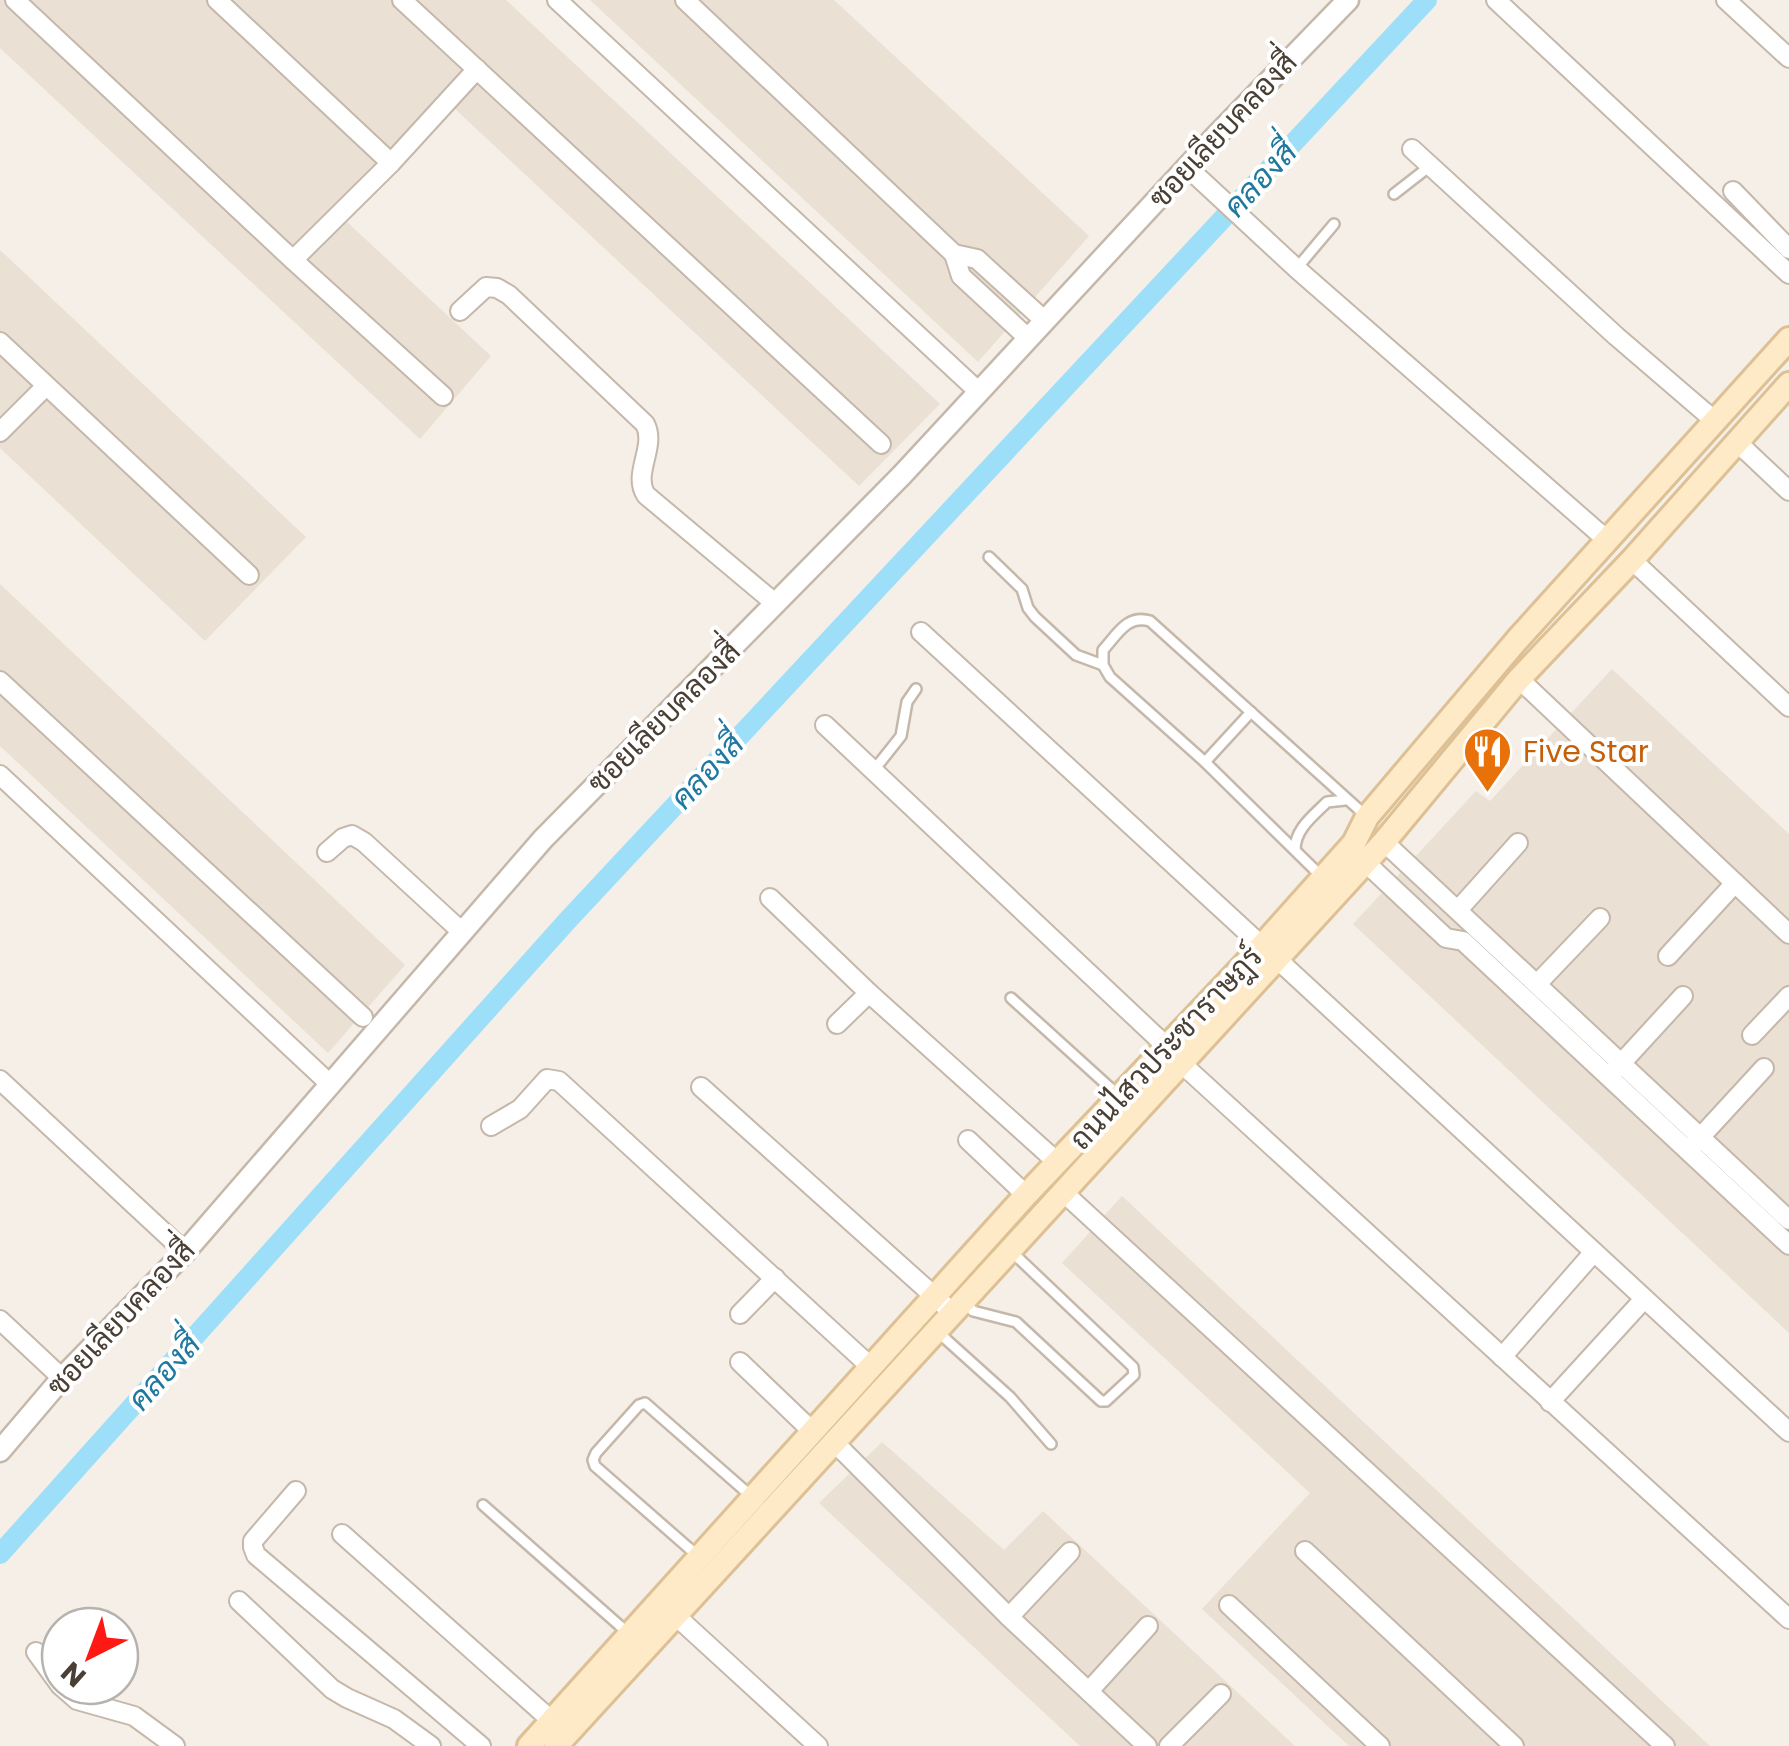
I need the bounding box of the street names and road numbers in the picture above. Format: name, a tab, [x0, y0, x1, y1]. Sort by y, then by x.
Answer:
street label: ซอยเลียบคลองสี่	[1141, 44, 1305, 216]
street label: ซอยเลียบคลองสี่	[580, 633, 748, 801]
street label: ถนนไสวประชาราษฎร์	[1059, 936, 1272, 1159]
street label: ซอยเลียบคลองสี่	[39, 1232, 203, 1404]

